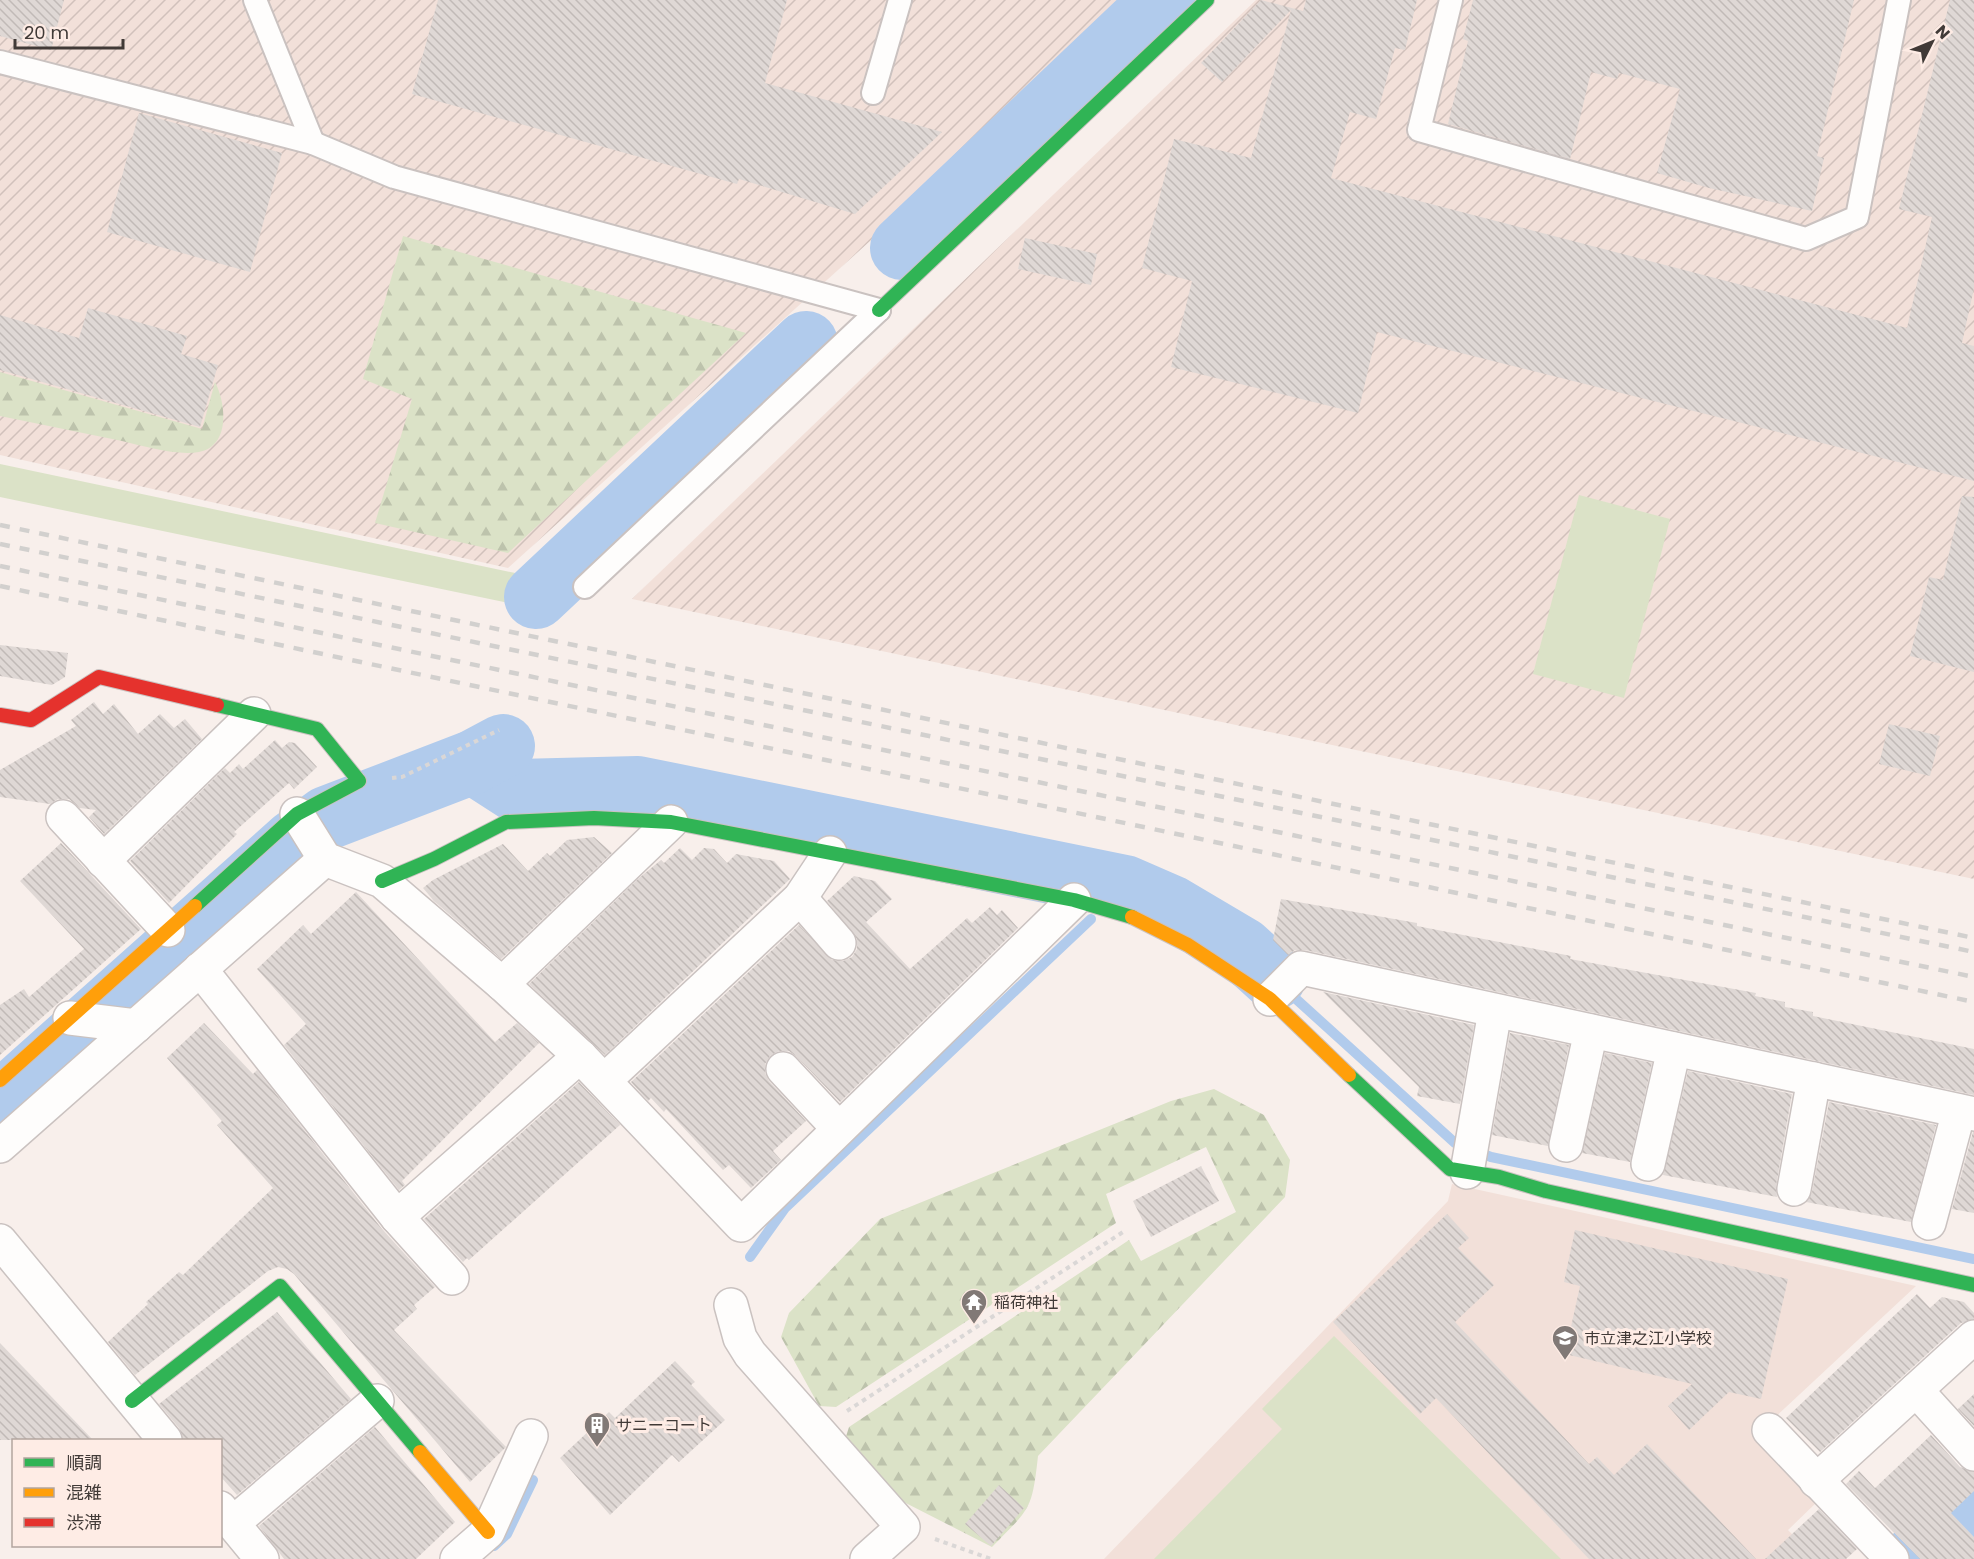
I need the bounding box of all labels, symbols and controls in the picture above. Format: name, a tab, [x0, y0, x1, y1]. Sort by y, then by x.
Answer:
scale bar	[15, 12, 123, 50]
north arrow	[1902, 12, 1962, 72]
text: 20 m	[24, 20, 69, 45]
text: N	[1930, 20, 1955, 44]
temple icon: 稲荷神社	[959, 1287, 989, 1325]
place label: 稲荷神社	[994, 1291, 1058, 1314]
school or university icon: 市立津之江小学校	[1550, 1323, 1580, 1361]
place label: 市立津之江小学校	[1584, 1327, 1712, 1350]
building icon: サニーコート	[582, 1410, 612, 1448]
place label: サニーコート	[616, 1414, 712, 1437]
legend	[12, 1439, 222, 1547]
text: 順調	[66, 1450, 102, 1475]
text: 混雑	[66, 1480, 102, 1505]
text: 渋滞	[66, 1510, 102, 1535]

